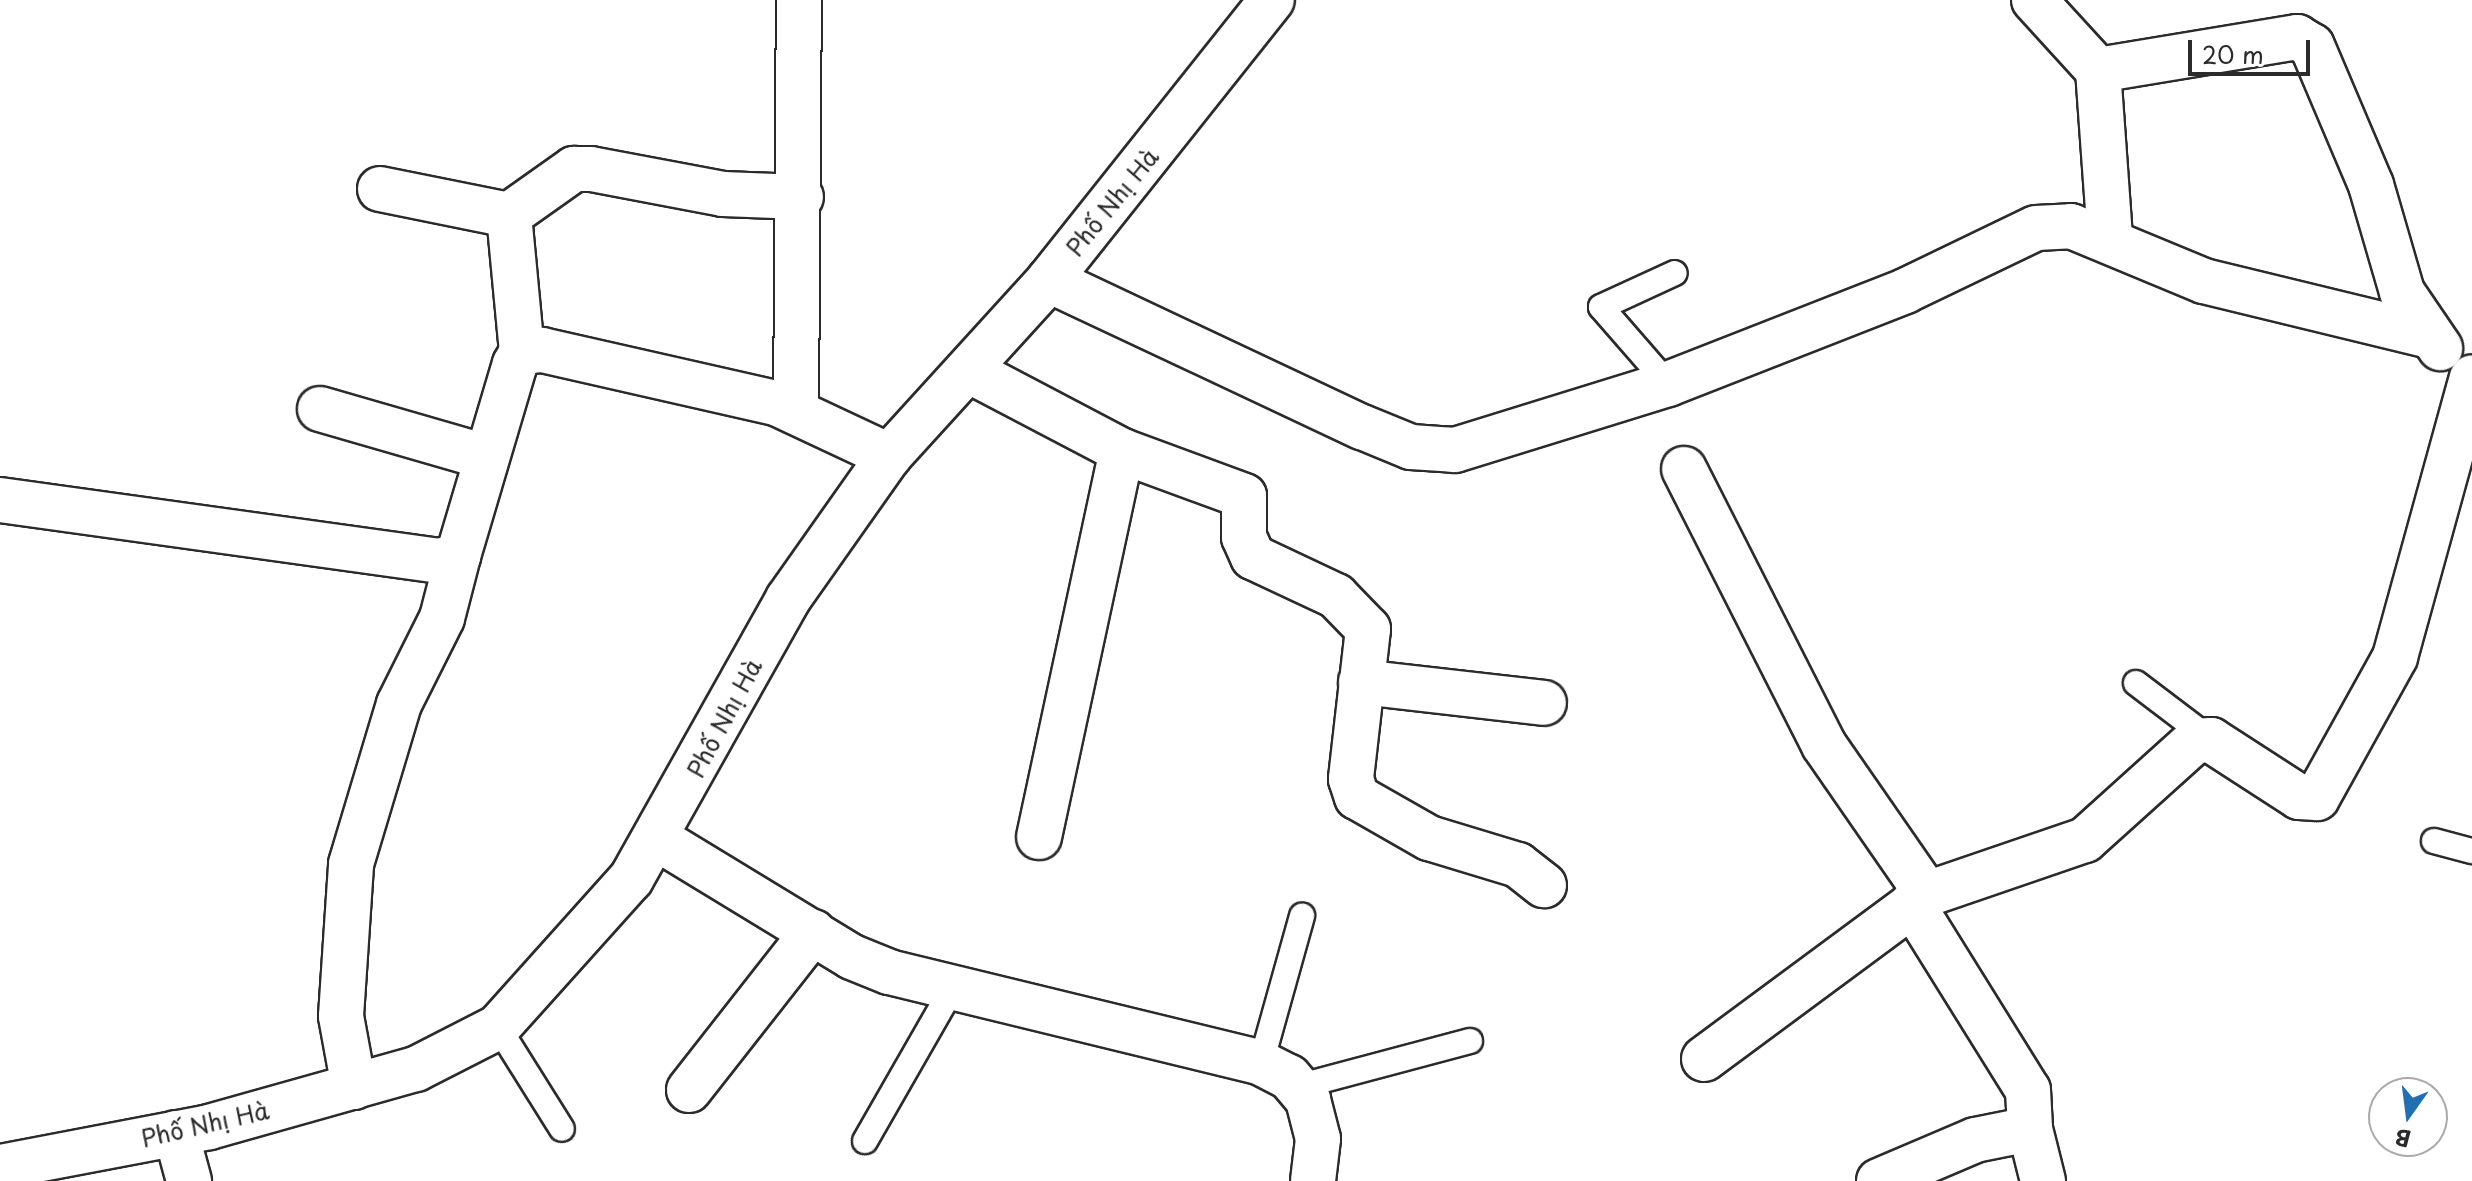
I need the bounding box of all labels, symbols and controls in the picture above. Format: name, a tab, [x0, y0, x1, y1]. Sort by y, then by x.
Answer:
scale bar	[2192, 24, 2314, 74]
text: 20 m	[2202, 36, 2264, 72]
street label: Phố Nhị Hà	[1060, 142, 1164, 262]
street label: Phố Nhị Hà	[681, 654, 767, 782]
north arrow	[2368, 1077, 2448, 1157]
street label: Phố Nhị Hà	[138, 1095, 272, 1153]
text: B	[2391, 1121, 2414, 1157]

